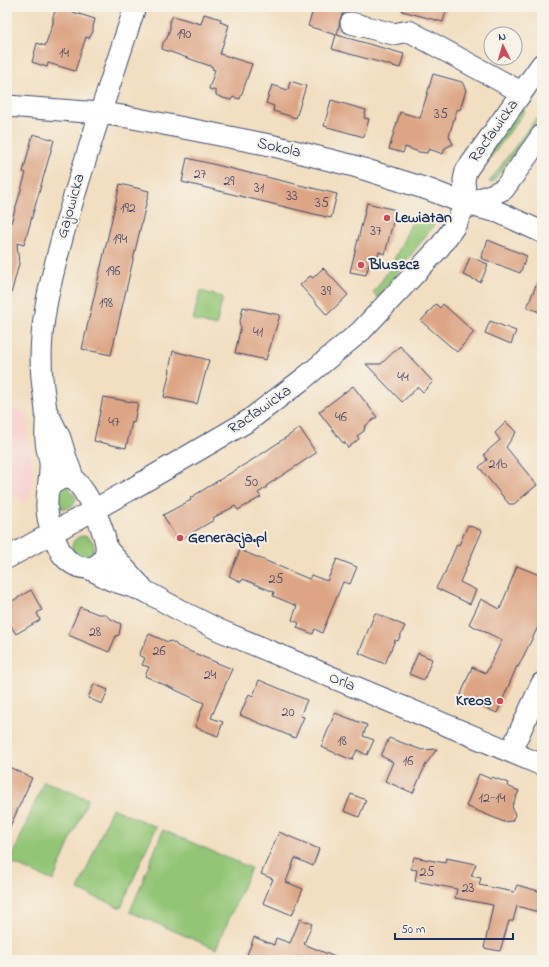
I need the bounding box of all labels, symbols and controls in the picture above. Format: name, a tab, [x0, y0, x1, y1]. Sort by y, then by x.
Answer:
house number: 190	[177, 24, 191, 45]
north arrow	[483, 26, 523, 66]
text: N	[498, 29, 507, 45]
house number: 14	[59, 43, 69, 64]
street label: Racławicka	[463, 94, 525, 168]
house number: 35	[434, 104, 448, 125]
street label: Sokola	[255, 131, 303, 165]
house number: 27	[194, 164, 207, 185]
street label: Gajowicka	[50, 171, 92, 241]
house number: 29	[223, 171, 235, 192]
house number: 31	[254, 178, 265, 199]
house number: 33	[286, 186, 298, 207]
house number: 35	[315, 193, 329, 214]
house number: 192	[120, 198, 136, 219]
place label: Lewiatan	[395, 206, 452, 230]
marker: Lewiatan	[382, 213, 392, 223]
house number: 37	[370, 221, 382, 242]
house number: 194	[113, 229, 127, 250]
place label: Bluszcz	[368, 253, 421, 277]
marker: Bluszcz	[356, 260, 366, 270]
house number: 196	[106, 261, 120, 282]
house number: 39	[321, 281, 332, 302]
house number: 198	[99, 293, 113, 314]
house number: 41	[253, 322, 264, 343]
house number: 44	[397, 367, 409, 388]
street label: Racławicka	[223, 379, 297, 441]
house number: 46	[335, 407, 347, 428]
house number: 47	[108, 412, 120, 433]
house number: 21b	[489, 454, 508, 475]
house number: 50	[244, 472, 258, 493]
place label: Generacja.pl	[188, 526, 267, 550]
marker: Generacja.pl	[175, 533, 185, 543]
house number: 25	[269, 569, 283, 590]
house number: 28	[89, 622, 101, 643]
house number: 26	[152, 641, 166, 662]
house number: 24	[204, 665, 217, 686]
street label: Orla	[325, 666, 359, 698]
place label: Kreos	[456, 689, 492, 713]
marker: Kreos	[495, 696, 505, 706]
house number: 20	[281, 702, 295, 723]
house number: 18	[337, 731, 347, 752]
house number: 16	[403, 751, 413, 772]
house number: 12-14	[479, 788, 506, 809]
house number: 25	[420, 862, 434, 883]
house number: 23	[462, 878, 475, 899]
scale bar	[395, 915, 513, 941]
text: 50 m	[401, 921, 425, 939]

